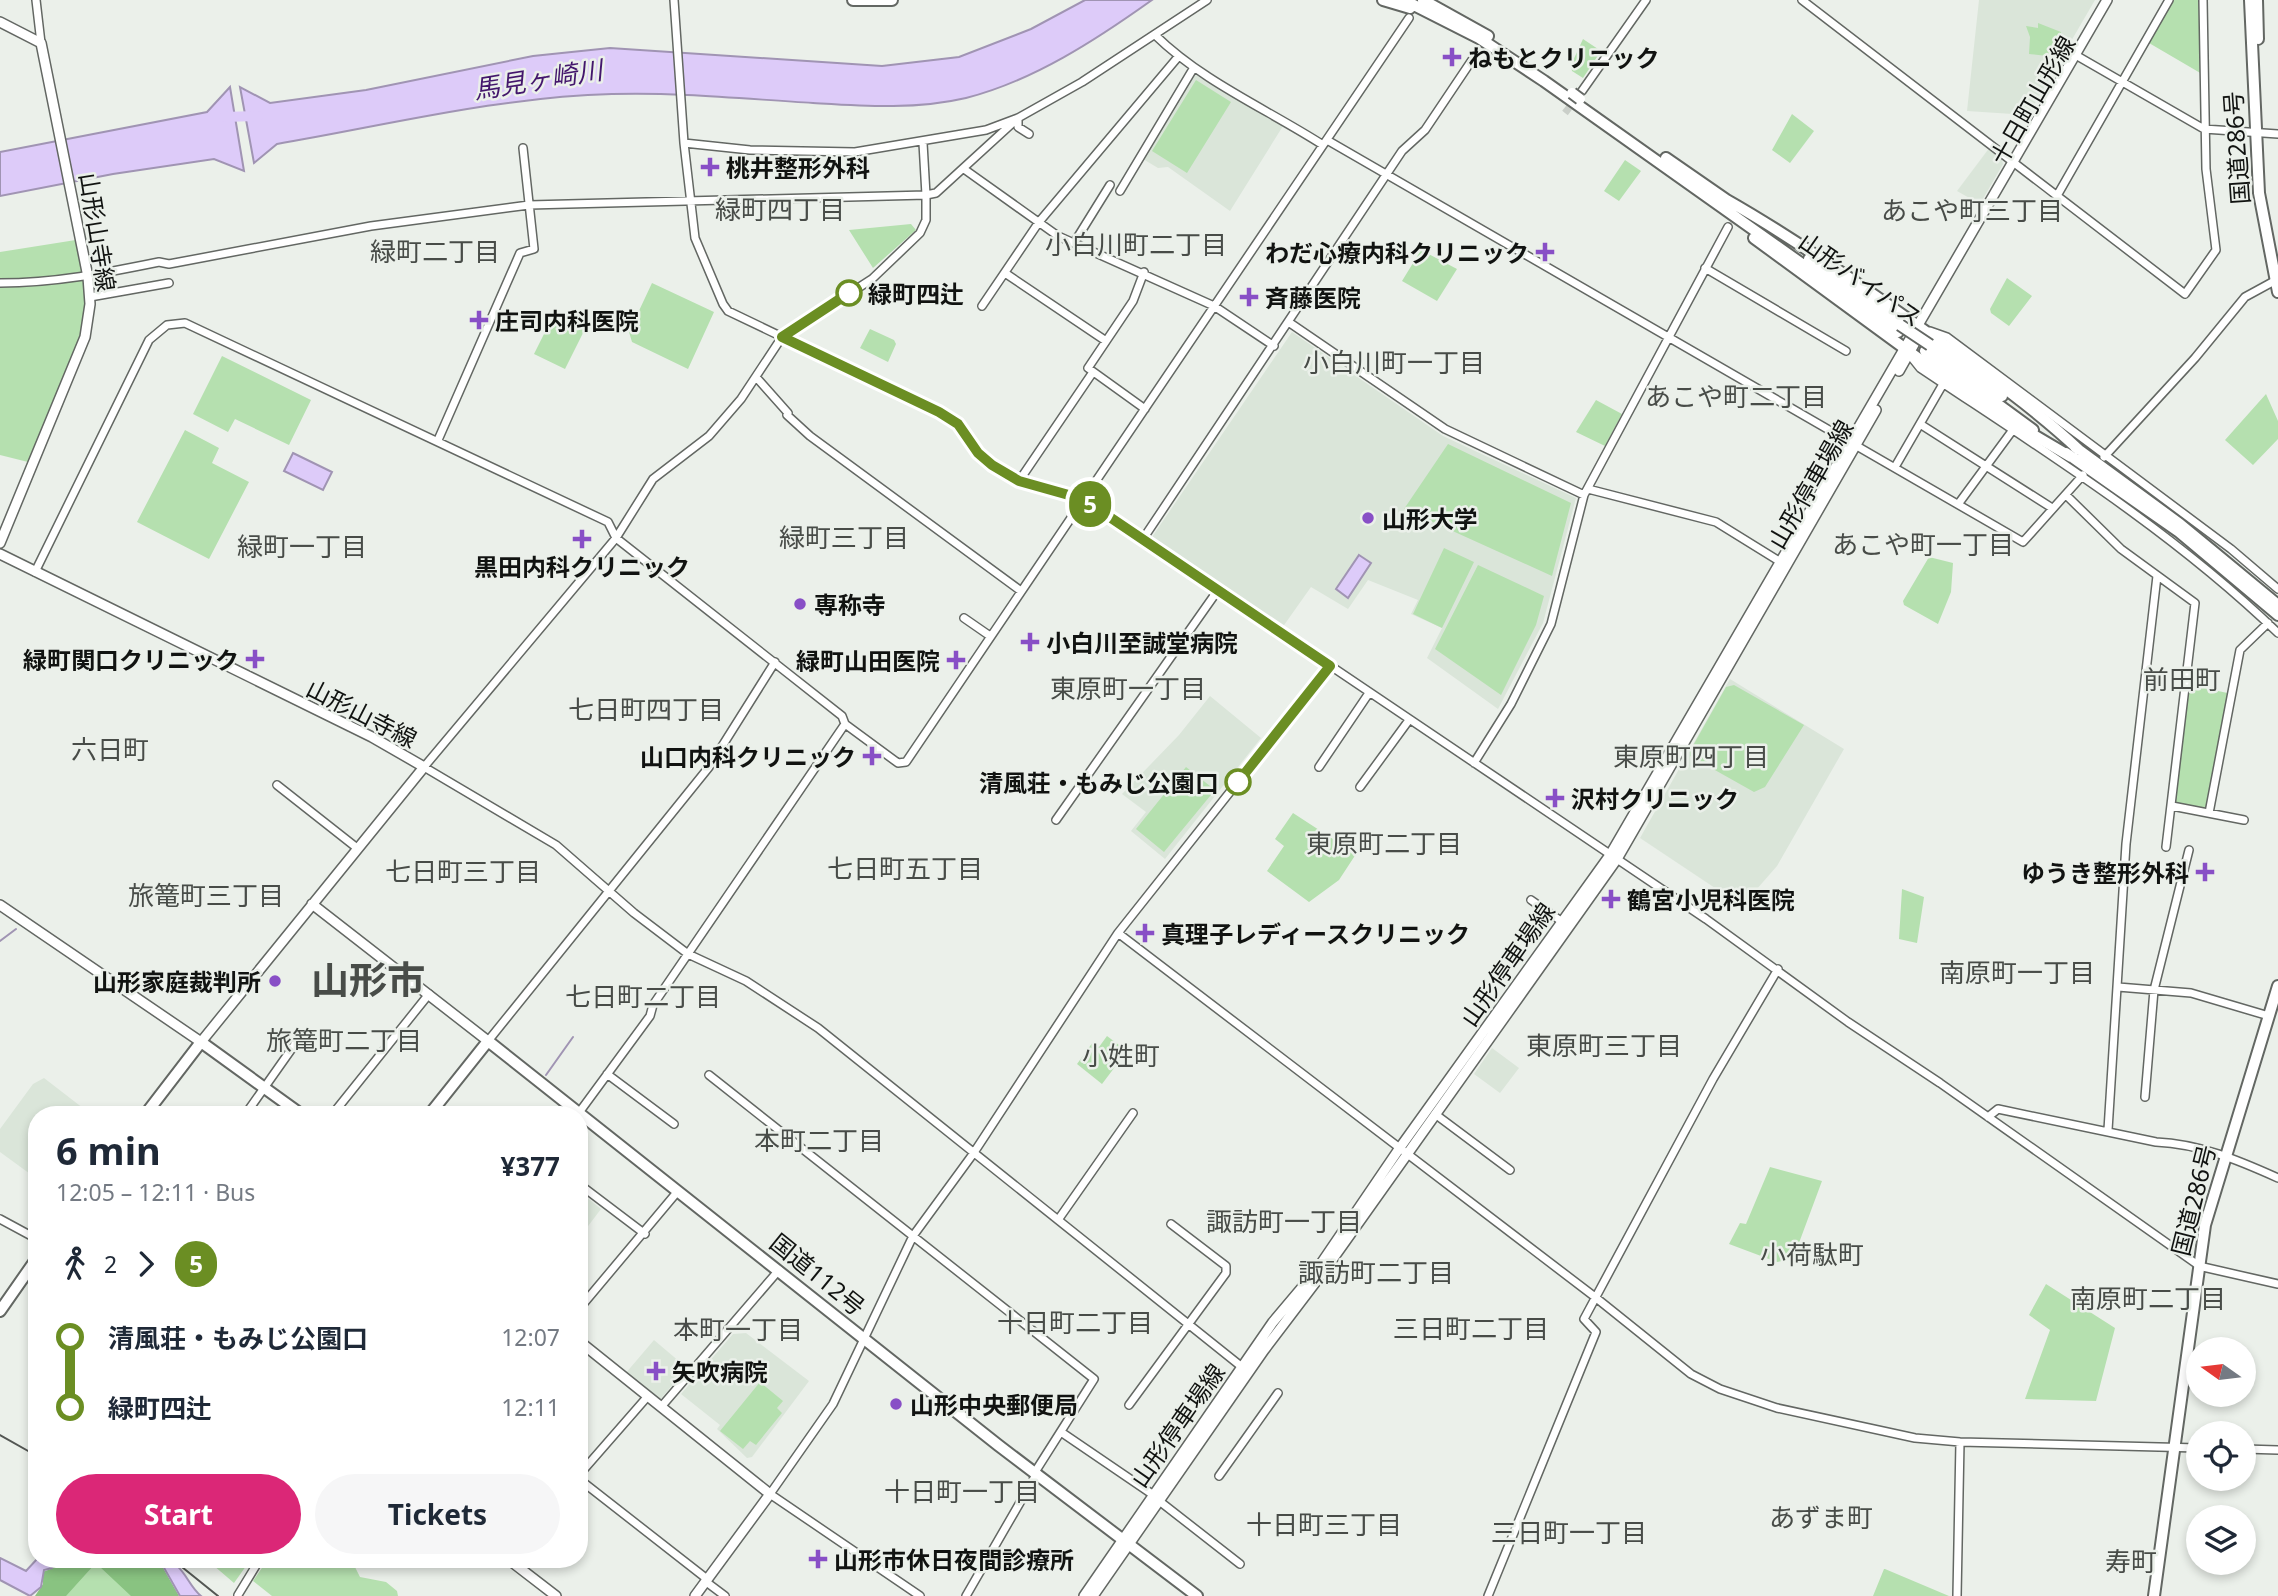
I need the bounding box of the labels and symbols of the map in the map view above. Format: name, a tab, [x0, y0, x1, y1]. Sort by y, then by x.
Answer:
street label: 十日町山形線	[1982, 29, 2082, 171]
place label: ねもとクリニック	[1468, 41, 1660, 74]
marker: ねもとクリニック	[1442, 47, 1462, 67]
water label: 馬見ヶ崎川	[471, 51, 608, 107]
street label: 国道286号	[2216, 90, 2256, 206]
place label: 桃井整形外科	[726, 151, 870, 184]
marker: 桃井整形外科	[700, 157, 720, 177]
street label: 山形山寺線	[72, 170, 124, 294]
district label: 緑町四丁目	[715, 191, 845, 227]
district label: あこや町三丁目	[1881, 192, 2063, 228]
street label: 山形バイパス	[1793, 224, 1929, 334]
district label: 小白川町二丁目	[1045, 226, 1227, 262]
district label: 緑町二丁目	[370, 233, 500, 269]
place label: わだ心療内科クリニック	[1265, 236, 1529, 269]
marker: わだ心療内科クリニック	[1535, 242, 1555, 262]
place label: 緑町四辻	[868, 277, 964, 310]
marker: 緑町四辻	[836, 280, 862, 306]
place label: 斉藤医院	[1265, 281, 1361, 314]
marker: 斉藤医院	[1239, 287, 1259, 307]
place label: 庄司内科医院	[495, 304, 639, 337]
marker: 庄司内科医院	[469, 310, 489, 330]
district label: 小白川町一丁目	[1303, 344, 1485, 380]
district label: あこや町二丁目	[1645, 378, 1827, 414]
street label: 山形停車場線	[1760, 413, 1860, 555]
line badge: 5	[1067, 481, 1113, 527]
place label: 山形大学	[1382, 502, 1478, 535]
marker: 山形大学	[1360, 510, 1376, 526]
district label: 緑町三丁目	[779, 519, 909, 555]
district label: あこや町一丁目	[1832, 526, 2014, 562]
district label: 緑町一丁目	[237, 528, 367, 564]
marker: 黒田内科クリニック	[572, 529, 592, 549]
place label: 黒田内科クリニック	[474, 550, 690, 583]
place label: 専称寺	[814, 588, 886, 621]
marker: 専称寺	[792, 596, 808, 612]
place label: 小白川至誠堂病院	[1046, 626, 1238, 659]
marker: 小白川至誠堂病院	[1020, 632, 1040, 652]
place label: 緑町関口クリニック	[23, 643, 239, 676]
place label: 緑町山田医院	[796, 644, 940, 677]
marker: 緑町関口クリニック	[245, 649, 265, 669]
marker: 緑町山田医院	[946, 650, 966, 670]
district label: 前田町	[2143, 661, 2221, 697]
district label: 東原町一丁目	[1050, 670, 1206, 706]
street label: 山形山寺線	[301, 671, 423, 755]
district label: 七日町四丁目	[568, 691, 724, 727]
district label: 六日町	[71, 731, 149, 767]
district label: 東原町四丁目	[1613, 738, 1769, 774]
place label: 山口内科クリニック	[640, 740, 856, 773]
marker: 山口内科クリニック	[862, 746, 882, 766]
place label: 清風荘・もみじ公園口	[979, 766, 1219, 799]
marker: 清風荘・もみじ公園口	[1225, 769, 1251, 795]
place label: 沢村クリニック	[1571, 782, 1739, 815]
marker: 沢村クリニック	[1545, 788, 1565, 808]
district label: 東原町二丁目	[1306, 825, 1462, 861]
district label: 七日町五丁目	[827, 850, 983, 886]
district label: 七日町三丁目	[385, 853, 541, 889]
place label: ゆうき整形外科	[2021, 856, 2189, 889]
marker: ゆうき整形外科	[2195, 862, 2215, 882]
district label: 旅篭町三丁目	[128, 877, 284, 913]
place label: 鶴宮小児科医院	[1627, 883, 1795, 916]
marker: 鶴宮小児科医院	[1601, 889, 1621, 909]
street label: 山形停車場線	[1452, 896, 1562, 1032]
place label: 真理子レディースクリニック	[1161, 917, 1470, 950]
marker: 真理子レディースクリニック	[1135, 923, 1155, 943]
district label: 山形市	[311, 953, 425, 1005]
district label: 南原町一丁目	[1939, 954, 2095, 990]
place label: 山形家庭裁判所	[93, 965, 261, 998]
marker: 山形家庭裁判所	[267, 973, 283, 989]
district label: 七日町二丁目	[565, 978, 721, 1014]
district label: 旅篭町二丁目	[266, 1022, 422, 1058]
district label: 東原町三丁目	[1526, 1027, 1682, 1063]
district label: 小姓町	[1082, 1037, 1160, 1073]
district label: 本町二丁目	[754, 1122, 884, 1158]
street label: 国道286号	[2163, 1141, 2223, 1259]
district label: 諏訪町一丁目	[1206, 1203, 1362, 1239]
street label: 国道112号	[764, 1226, 872, 1322]
district label: 小荷駄町	[1760, 1236, 1864, 1272]
district label: 諏訪町二丁目	[1298, 1254, 1454, 1290]
district label: 南原町二丁目	[2070, 1280, 2226, 1316]
district label: 十日町二丁目	[997, 1304, 1153, 1340]
district label: 三日町二丁目	[1393, 1310, 1549, 1346]
district label: 本町一丁目	[673, 1311, 803, 1347]
north arrow	[2186, 1337, 2256, 1407]
place label: 矢吹病院	[672, 1355, 768, 1388]
street label: 山形停車場線	[1122, 1357, 1232, 1493]
marker: 矢吹病院	[646, 1361, 666, 1381]
place label: 山形中央郵便局	[910, 1388, 1078, 1421]
marker: 山形中央郵便局	[888, 1396, 904, 1412]
district label: 十日町一丁目	[884, 1473, 1040, 1509]
district label: あずま町	[1769, 1499, 1873, 1535]
district label: 十日町三丁目	[1246, 1506, 1402, 1542]
district label: 三日町一丁目	[1491, 1514, 1647, 1550]
place label: 山形市休日夜間診療所	[834, 1543, 1074, 1576]
district label: 寿町	[2105, 1543, 2157, 1579]
marker: 山形市休日夜間診療所	[808, 1549, 828, 1569]

